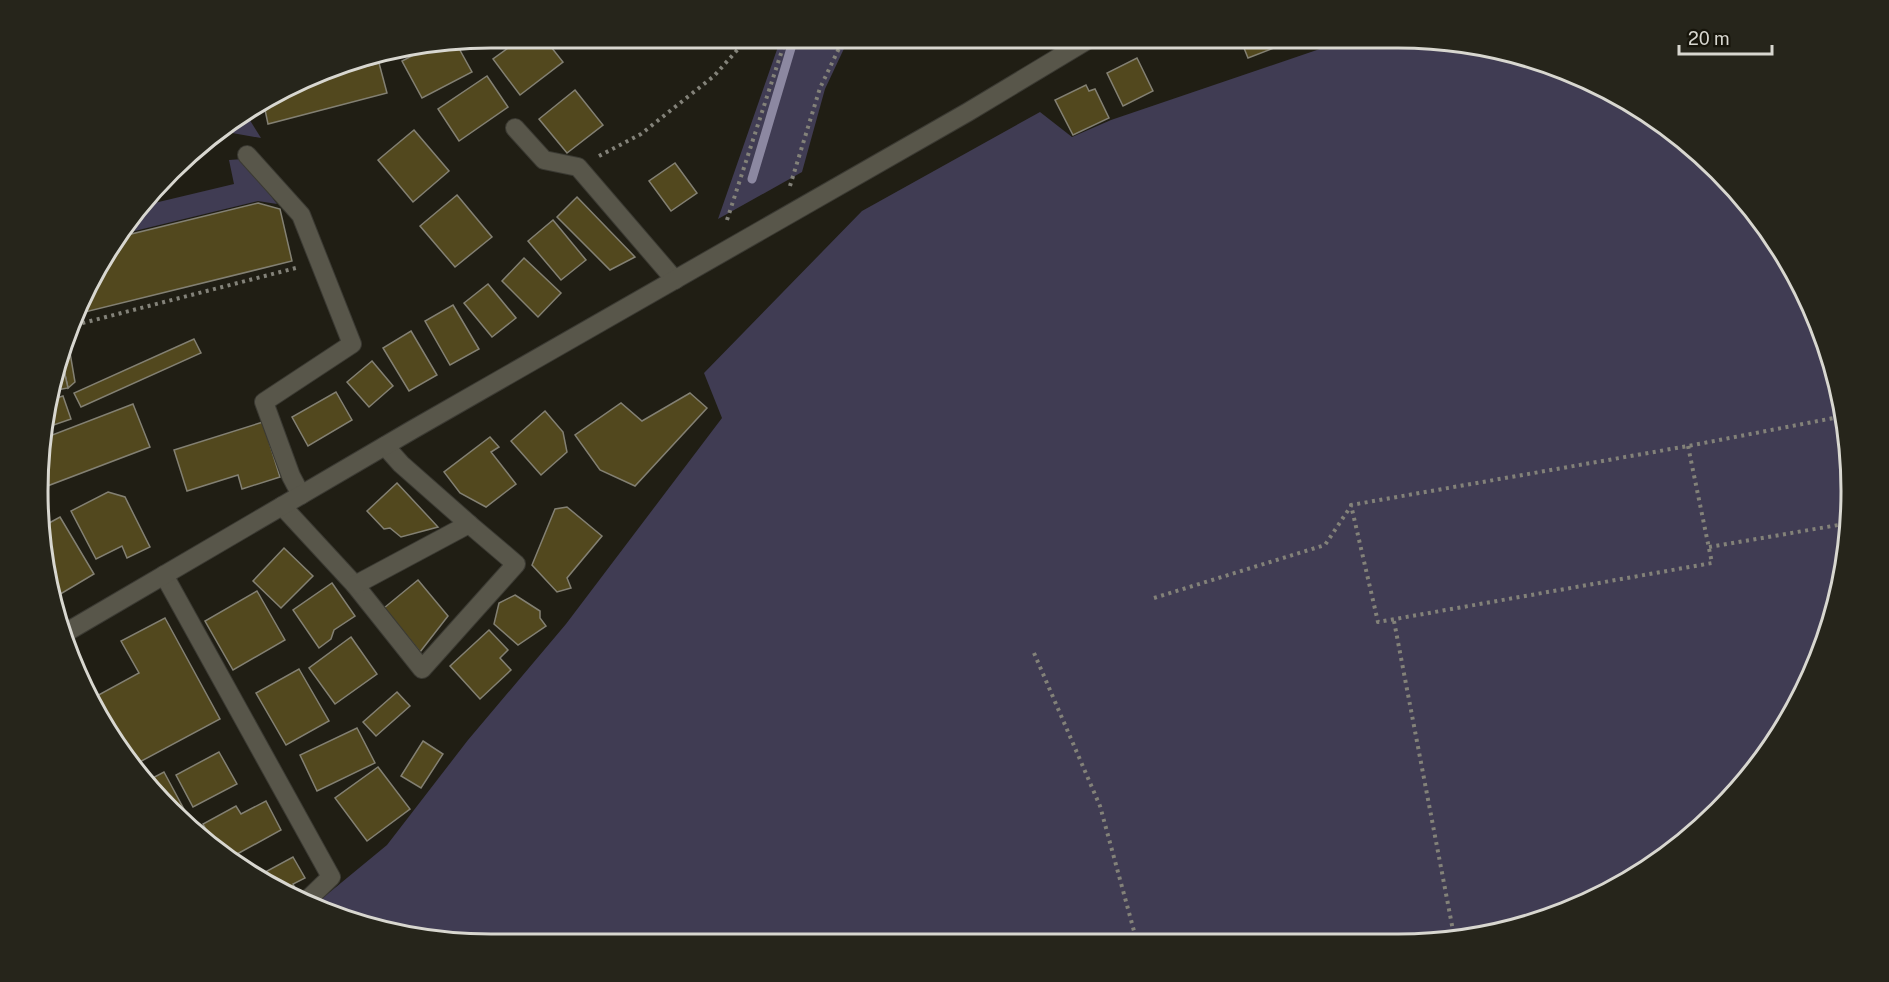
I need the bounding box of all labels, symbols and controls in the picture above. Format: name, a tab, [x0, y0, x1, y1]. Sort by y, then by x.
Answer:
scale bar	[1679, 18, 1772, 56]
text: 20 m	[1688, 28, 1730, 49]

